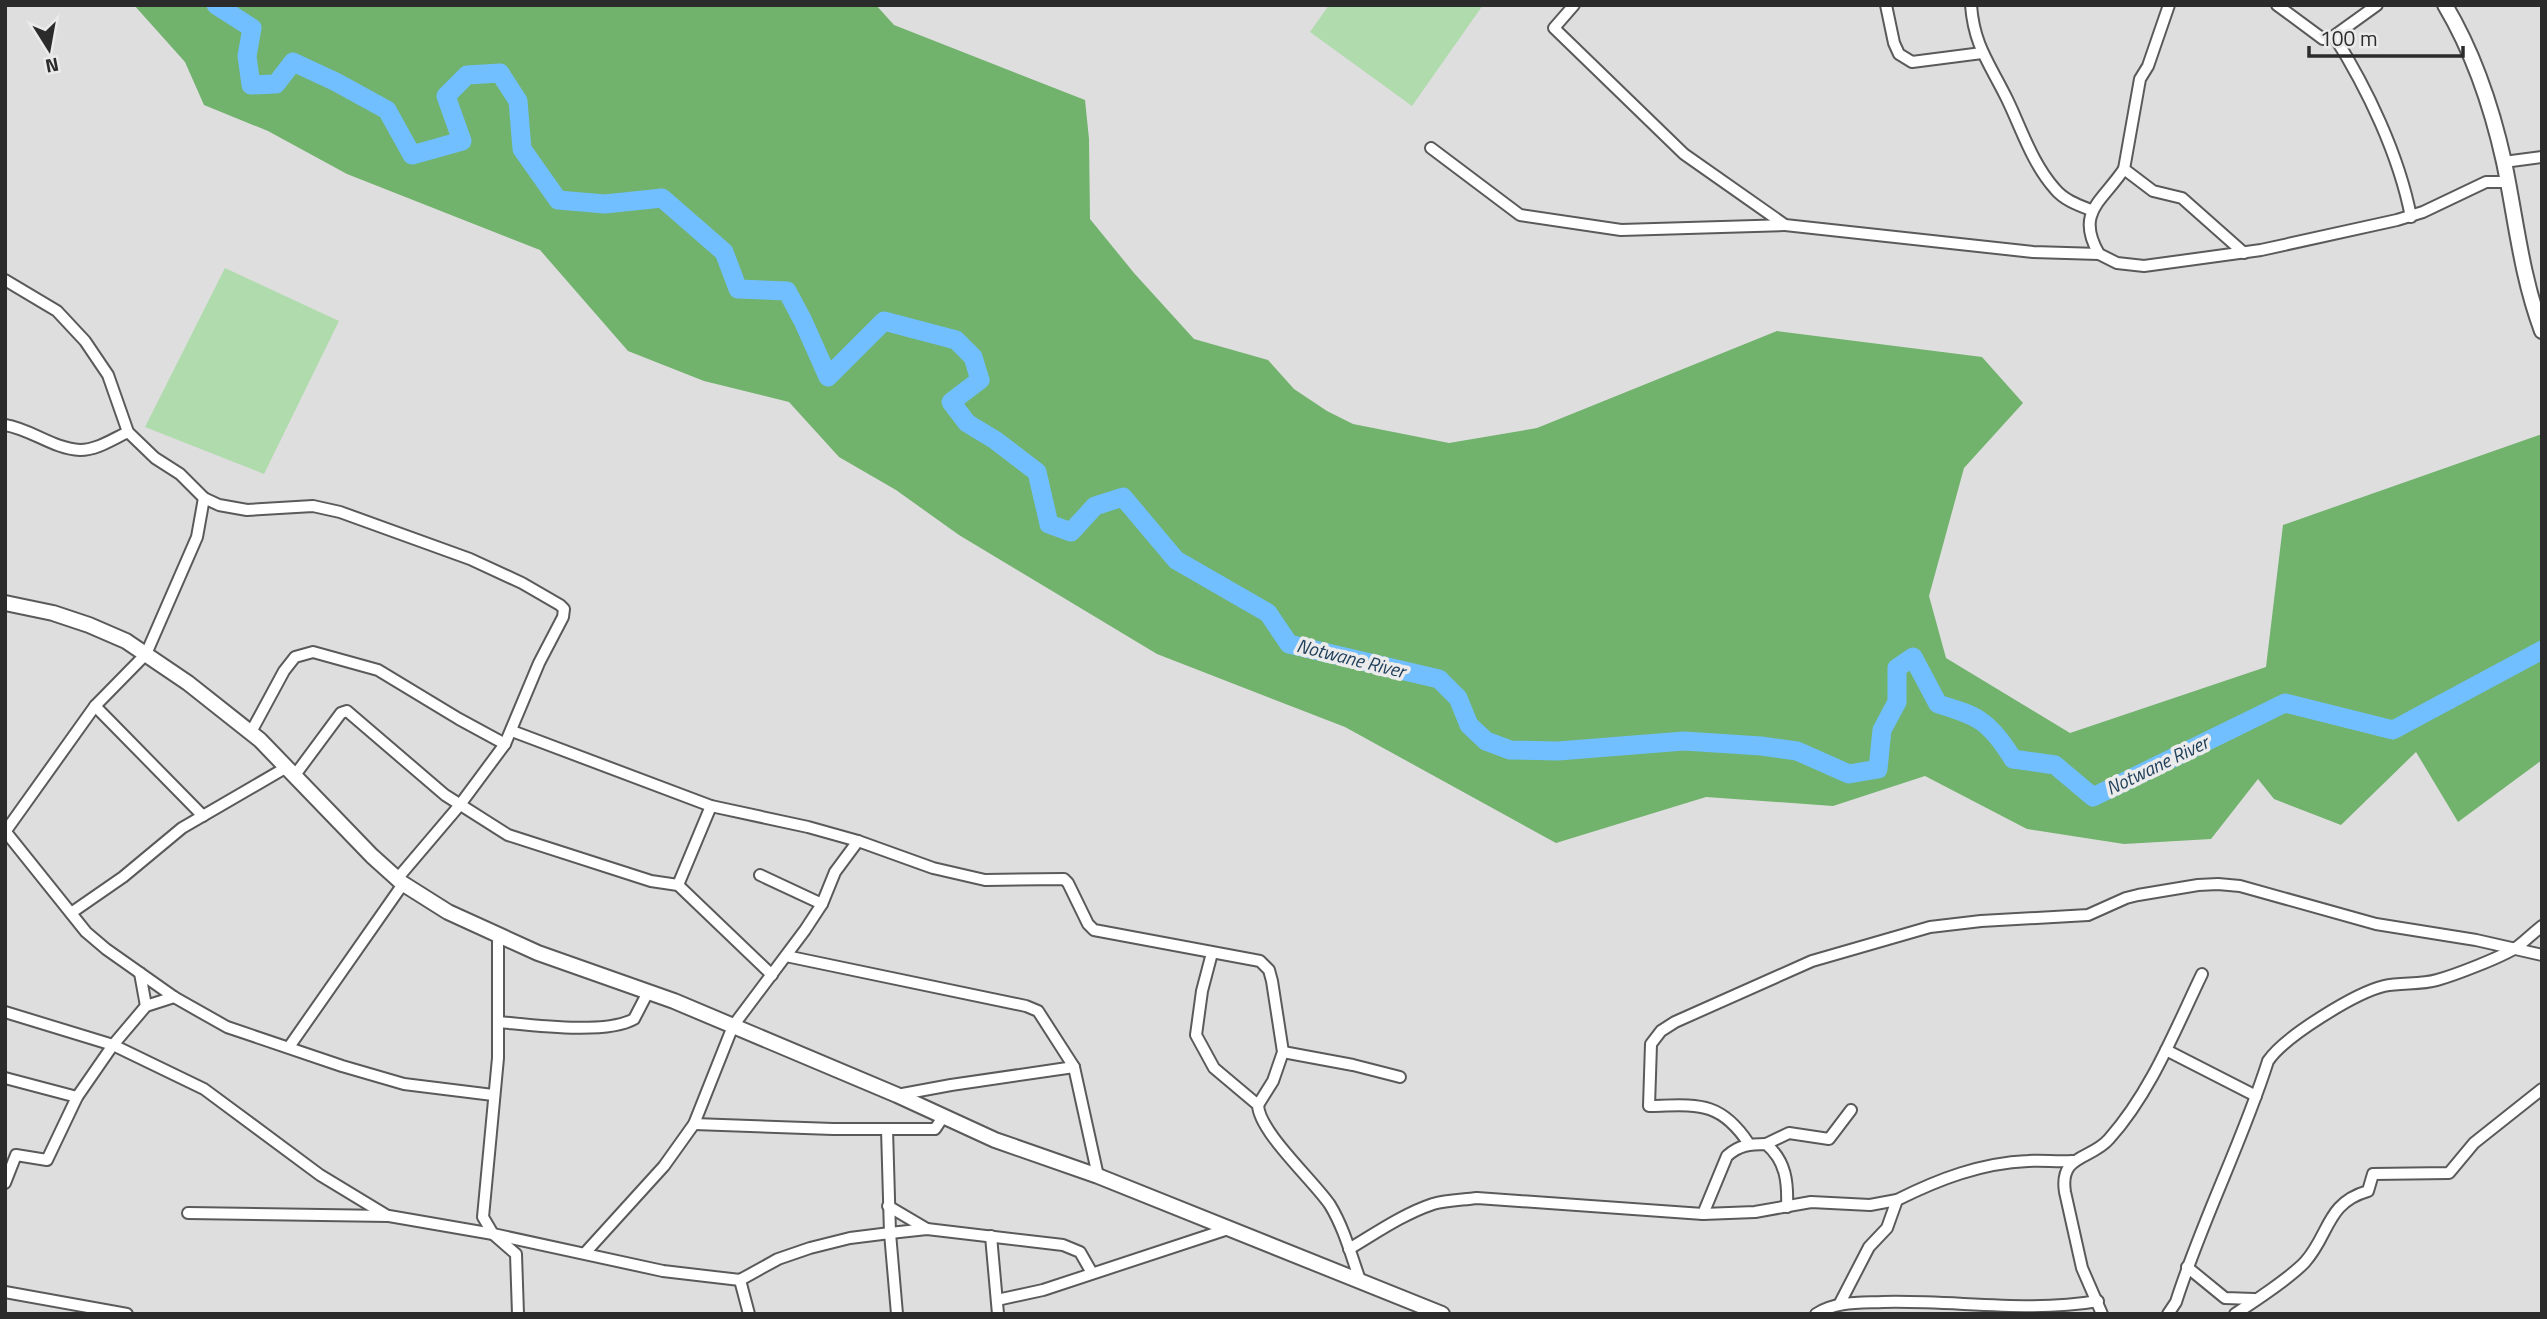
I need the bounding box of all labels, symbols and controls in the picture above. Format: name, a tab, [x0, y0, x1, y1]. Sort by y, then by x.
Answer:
north arrow	[14, 14, 84, 84]
scale bar	[2309, 14, 2463, 58]
text: 100 m	[2320, 22, 2377, 54]
text: N	[43, 51, 62, 82]
water label: Notwane River	[1294, 630, 1410, 685]
water label: Notwane River	[2101, 726, 2215, 802]

